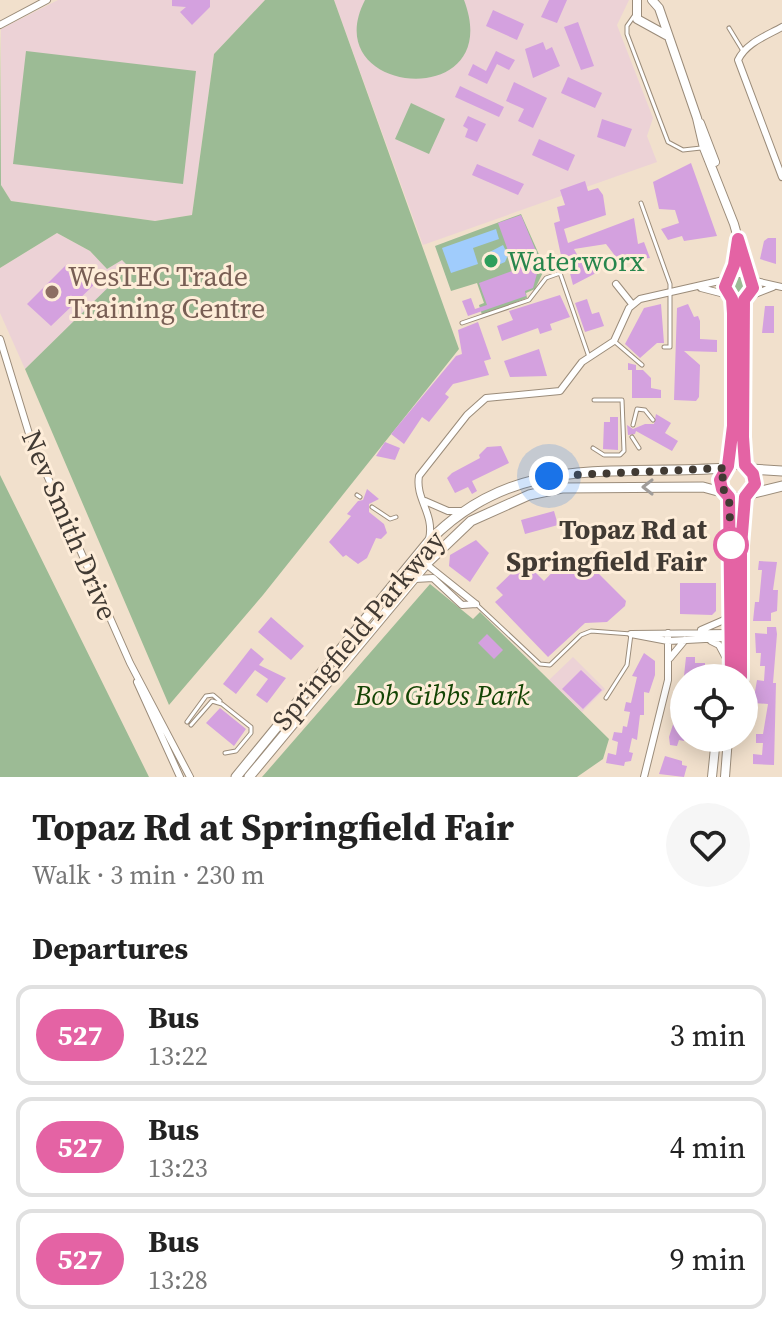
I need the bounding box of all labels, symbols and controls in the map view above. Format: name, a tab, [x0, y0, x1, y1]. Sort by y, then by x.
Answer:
place label: Waterworx	[507, 242, 645, 280]
marker: Waterworx	[482, 252, 500, 270]
place label: WesTEC Trade Training Centre	[68, 257, 265, 327]
marker: WesTEC Trade Training Centre	[43, 283, 61, 301]
street label: Nev Smith Drive	[13, 424, 127, 626]
your location	[529, 456, 569, 496]
one-way arrow	[641, 478, 654, 496]
place label: Topaz Rd at Springfield Fair	[506, 510, 708, 580]
street label: Springfield Parkway	[263, 521, 453, 738]
marker: Topaz Rd at Springfield Fair	[714, 528, 748, 562]
map controls	[670, 664, 758, 752]
button: locate	[670, 664, 758, 752]
park label: Bob Gibbs Park	[353, 676, 530, 714]
text: Topaz Rd at Springfield Fair	[32, 801, 514, 853]
button: heart	[666, 803, 750, 887]
text: Walk · 3 min · 230 m	[32, 857, 265, 893]
text: Departures	[32, 928, 188, 969]
text: Bus	[148, 997, 199, 1038]
text: 3 min	[670, 1015, 746, 1056]
text: 527	[57, 1016, 103, 1054]
text: 13:22	[148, 1038, 208, 1074]
text: Bus	[148, 1109, 199, 1150]
text: 4 min	[670, 1127, 746, 1168]
text: 527	[57, 1128, 103, 1166]
text: 13:23	[148, 1150, 208, 1186]
text: Bus	[148, 1221, 199, 1262]
text: 9 min	[670, 1239, 746, 1280]
text: 527	[57, 1240, 103, 1278]
text: 13:28	[148, 1262, 208, 1298]

